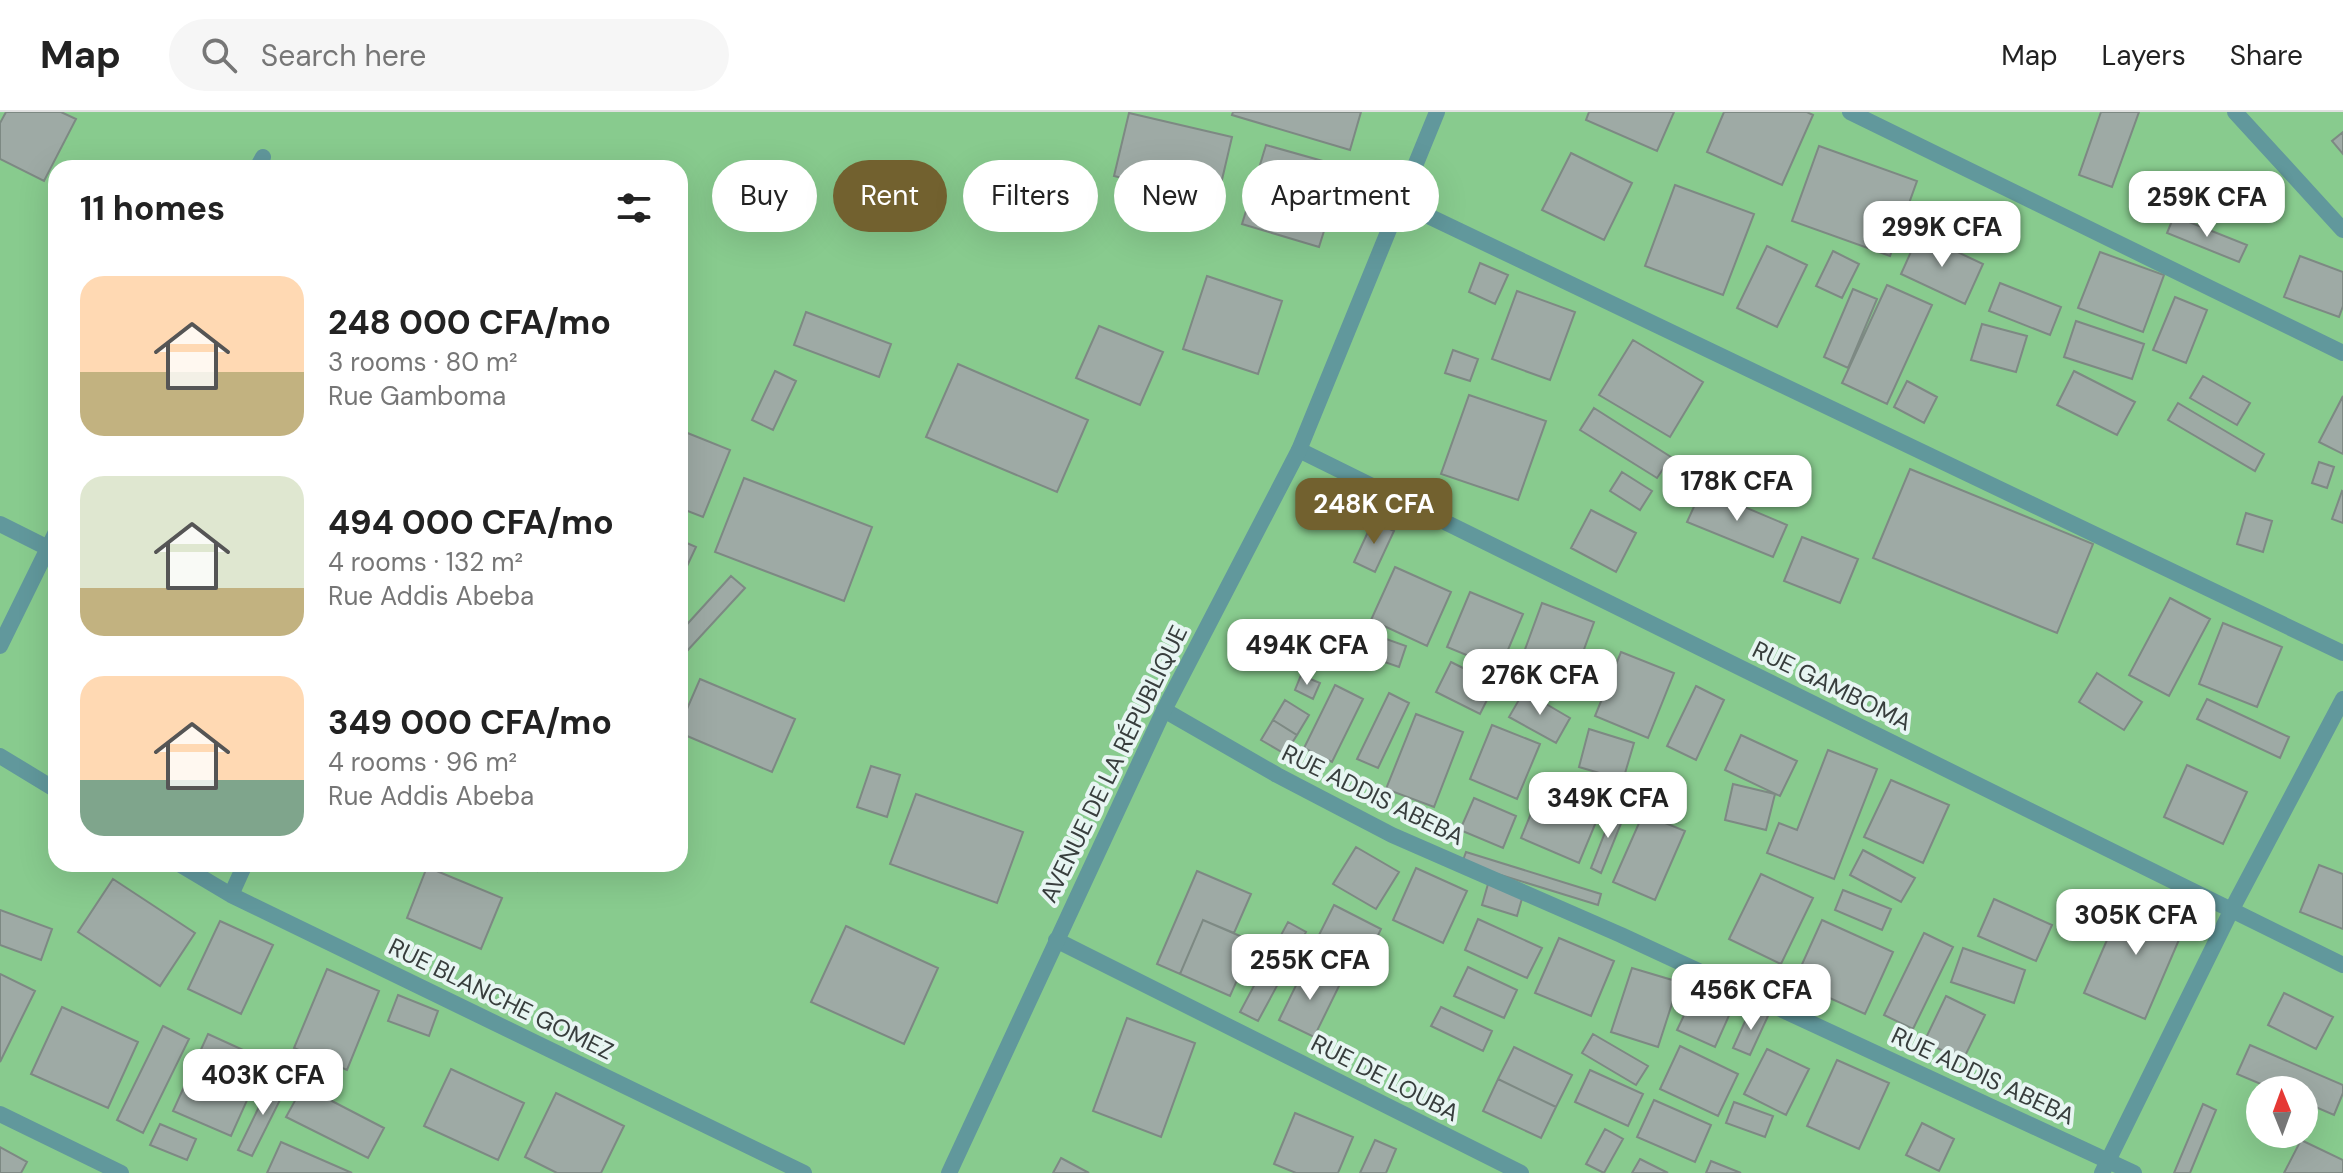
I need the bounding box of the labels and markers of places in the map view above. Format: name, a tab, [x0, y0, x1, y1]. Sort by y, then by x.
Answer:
pin: 259K CFA	[2124, 171, 2290, 239]
pin: 299K CFA	[1859, 201, 2025, 269]
pin: 178K CFA	[1654, 455, 1820, 523]
pin: 248K CFA	[1291, 478, 1457, 546]
pin: 494K CFA	[1224, 619, 1390, 687]
pin: 276K CFA	[1457, 649, 1623, 717]
pin: 349K CFA	[1525, 772, 1691, 840]
pin: 305K CFA	[2053, 889, 2219, 957]
pin: 255K CFA	[1227, 934, 1393, 1002]
pin: 456K CFA	[1668, 964, 1834, 1032]
pin: 403K CFA	[180, 1049, 346, 1117]

